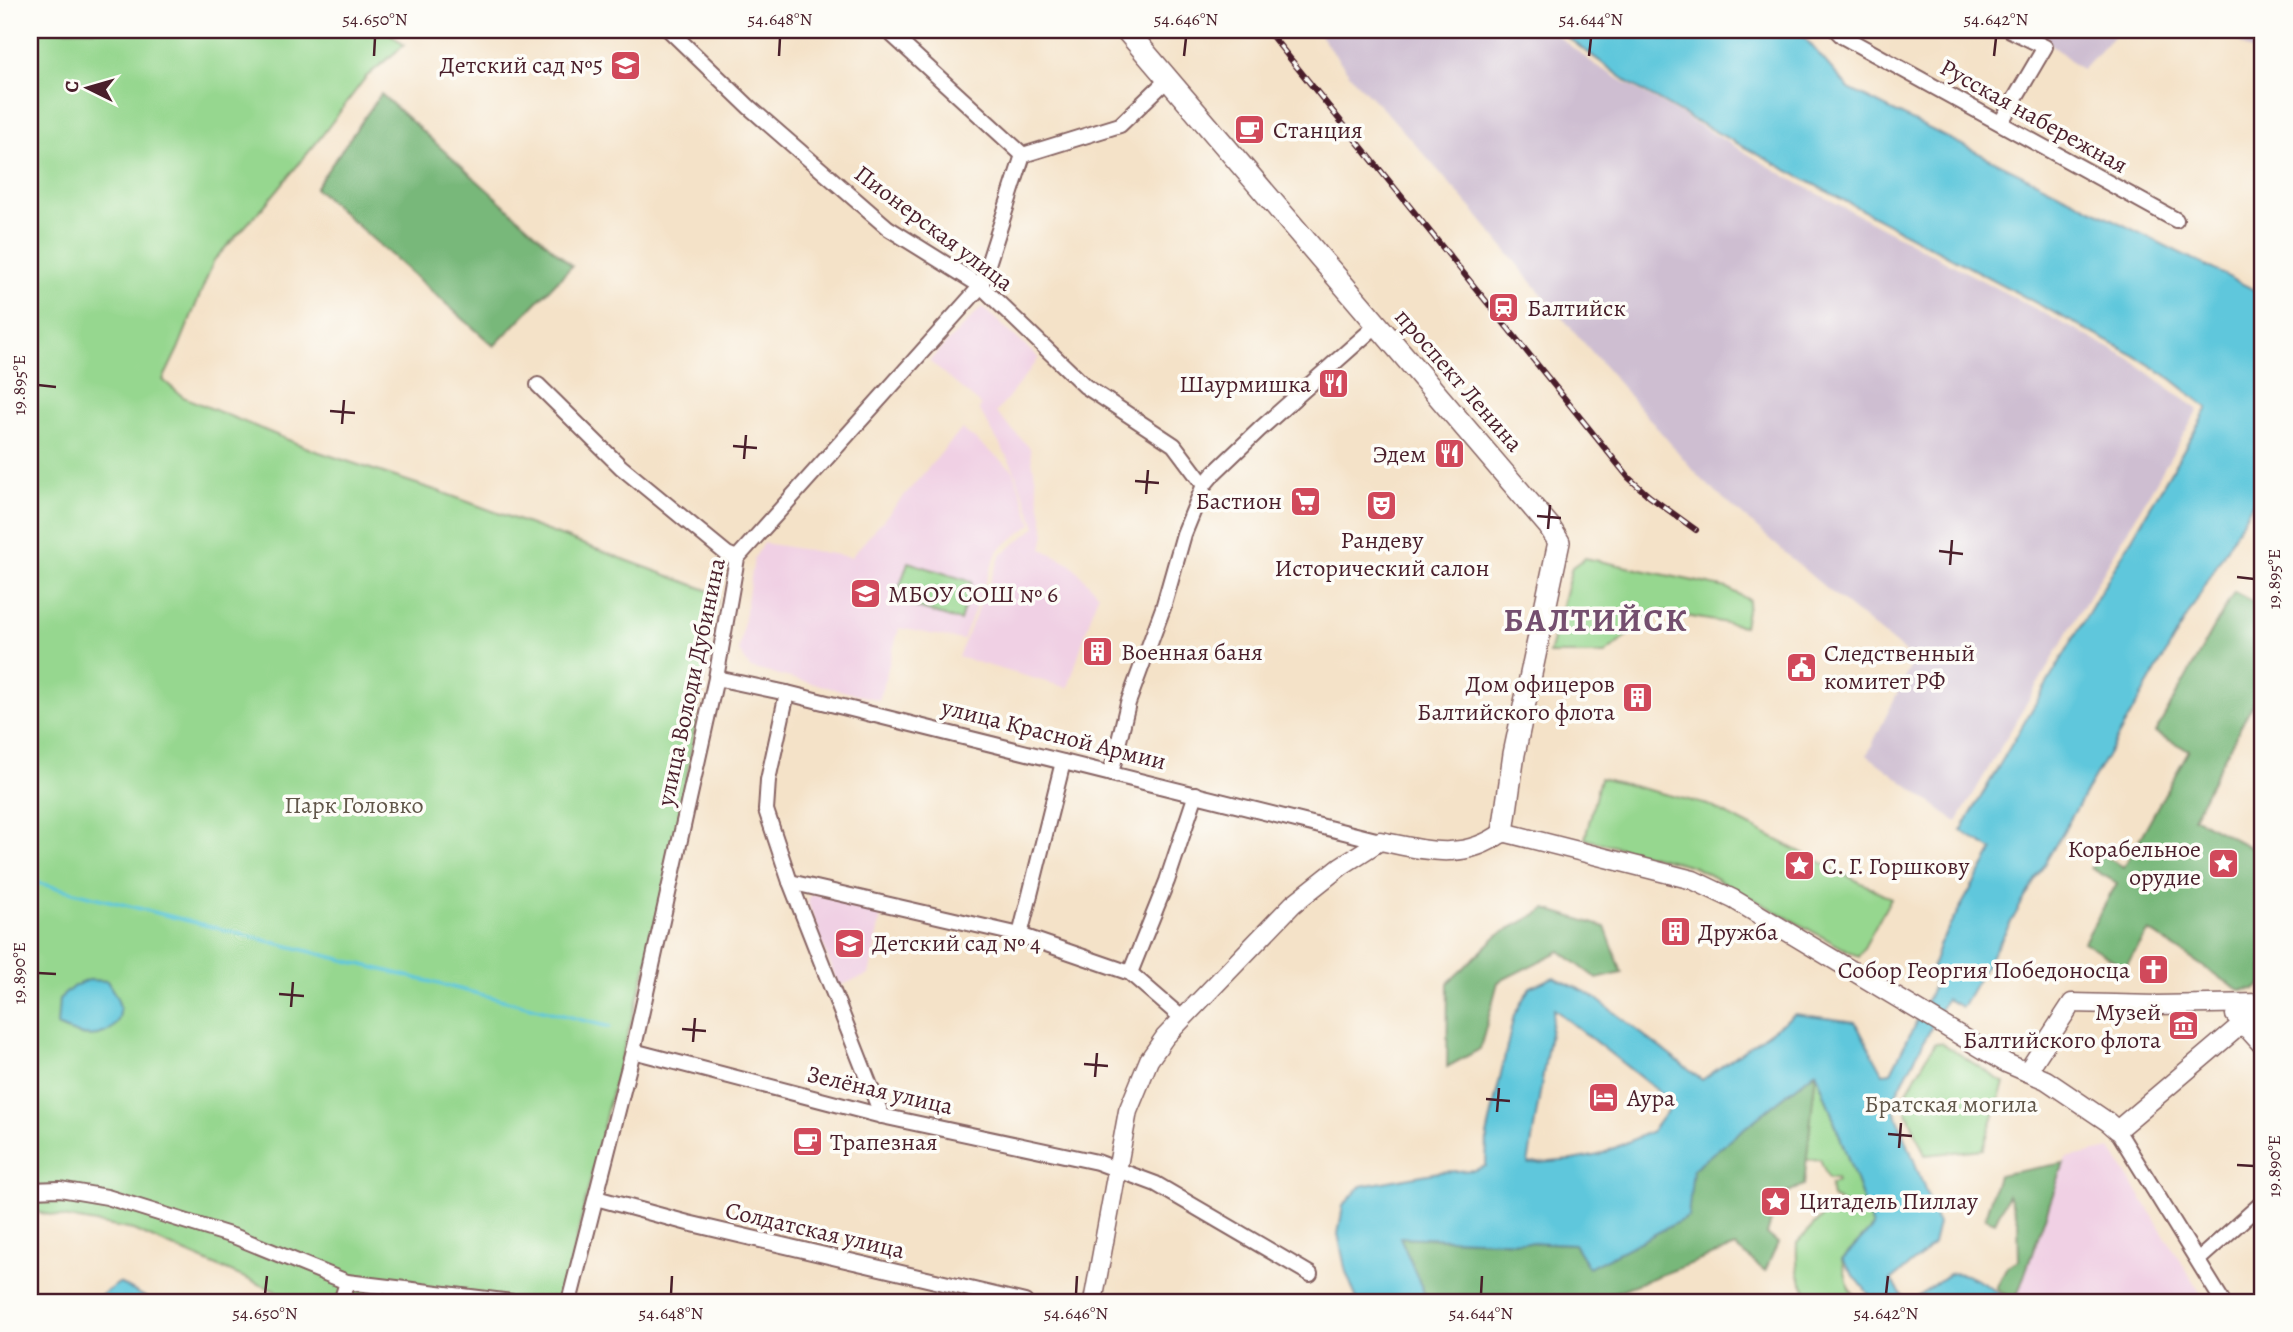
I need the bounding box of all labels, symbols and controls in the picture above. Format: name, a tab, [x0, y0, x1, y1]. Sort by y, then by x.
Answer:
text: 54.650°N	[342, 7, 408, 31]
text: 54.648°N	[748, 7, 813, 31]
text: 54.646°N	[1154, 7, 1218, 31]
text: 54.644°N	[1559, 7, 1623, 31]
text: 54.642°N	[1964, 7, 2028, 31]
school or university icon: Детский сад №5	[609, 48, 643, 82]
place label: Детский сад №5	[439, 49, 603, 81]
street label: Русская набережная	[1934, 51, 2134, 181]
north arrow	[52, 52, 122, 122]
text: С	[59, 80, 86, 94]
cafe icon: Станция	[1233, 113, 1267, 147]
place label: Станция	[1273, 114, 1363, 146]
street label: Пионерская улица	[848, 158, 1020, 298]
station icon: Балтийск	[1487, 291, 1521, 325]
place label: Балтийск	[1527, 292, 1626, 324]
street label: проспект Ленина	[1388, 301, 1530, 459]
text: 19.895°E	[7, 355, 31, 415]
restaurant icon: Шаурмишка	[1317, 367, 1351, 401]
place label: Шаурмишка	[1179, 368, 1311, 400]
restaurant icon: Эдем	[1432, 437, 1466, 471]
place label: Эдем	[1372, 438, 1426, 470]
supermarket icon: Бастион	[1288, 484, 1322, 518]
place label: Бастион	[1195, 485, 1282, 517]
theatre icon: Рандеву Исторический салон	[1365, 489, 1399, 523]
place label: Рандеву Исторический салон	[1275, 524, 1489, 584]
text: 19.895°E	[2262, 549, 2286, 609]
street label: улица Володи Дубинина	[649, 555, 733, 810]
school or university icon: МБОУ СОШ № 6	[848, 577, 882, 611]
place label: МБОУ СОШ № 6	[888, 578, 1058, 610]
district label: БАЛТИЙСК	[1504, 598, 1689, 642]
building icon: Военная баня	[1081, 635, 1115, 669]
place label: Военная баня	[1121, 636, 1263, 668]
place label: Следственный комитет РФ	[1824, 637, 1975, 697]
public building icon: Следственный комитет РФ	[1784, 650, 1818, 684]
place label: Дом офицеров Балтийского флота	[1417, 668, 1615, 728]
building icon: Дом офицеров Балтийского флота	[1621, 681, 1655, 715]
street label: улица Красной Армии	[937, 690, 1170, 777]
park label: Парк Головко	[284, 789, 424, 821]
place label: Корабельное орудие	[2068, 833, 2201, 893]
place icon: Корабельное орудие	[2207, 846, 2241, 880]
place icon: С. Г. Горшкову	[1782, 849, 1816, 883]
place label: С. Г. Горшкову	[1822, 850, 1970, 882]
building icon: Дружба	[1658, 915, 1692, 949]
place label: Дружба	[1698, 916, 1778, 948]
school or university icon: Детский сад № 4	[832, 926, 866, 960]
place label: Детский сад № 4	[872, 927, 1041, 959]
text: 19.890°E	[7, 942, 31, 1004]
church icon: Собор Георгия Победоносца	[2136, 953, 2170, 987]
place label: Собор Георгия Победоносца	[1838, 954, 2130, 986]
place label: Музей Балтийского флота	[1963, 996, 2161, 1056]
museum icon: Музей Балтийского флота	[2167, 1009, 2201, 1043]
street label: Зелёная улица	[804, 1058, 956, 1122]
hotel icon: Аура	[1587, 1081, 1621, 1115]
place label: Аура	[1626, 1082, 1675, 1114]
park label: Братская могила	[1864, 1088, 2038, 1120]
cafe icon: Трапезная	[790, 1125, 824, 1159]
place label: Трапезная	[830, 1126, 938, 1158]
text: 19.890°E	[2262, 1135, 2286, 1197]
place icon: Цитадель Пиллау	[1759, 1184, 1793, 1218]
place label: Цитадель Пиллау	[1799, 1185, 1978, 1217]
street label: Солдатская улица	[722, 1194, 908, 1266]
text: 54.650°N	[232, 1301, 298, 1325]
text: 54.648°N	[639, 1301, 704, 1325]
text: 54.646°N	[1044, 1301, 1108, 1325]
text: 54.644°N	[1449, 1301, 1513, 1325]
text: 54.642°N	[1854, 1301, 1918, 1325]

